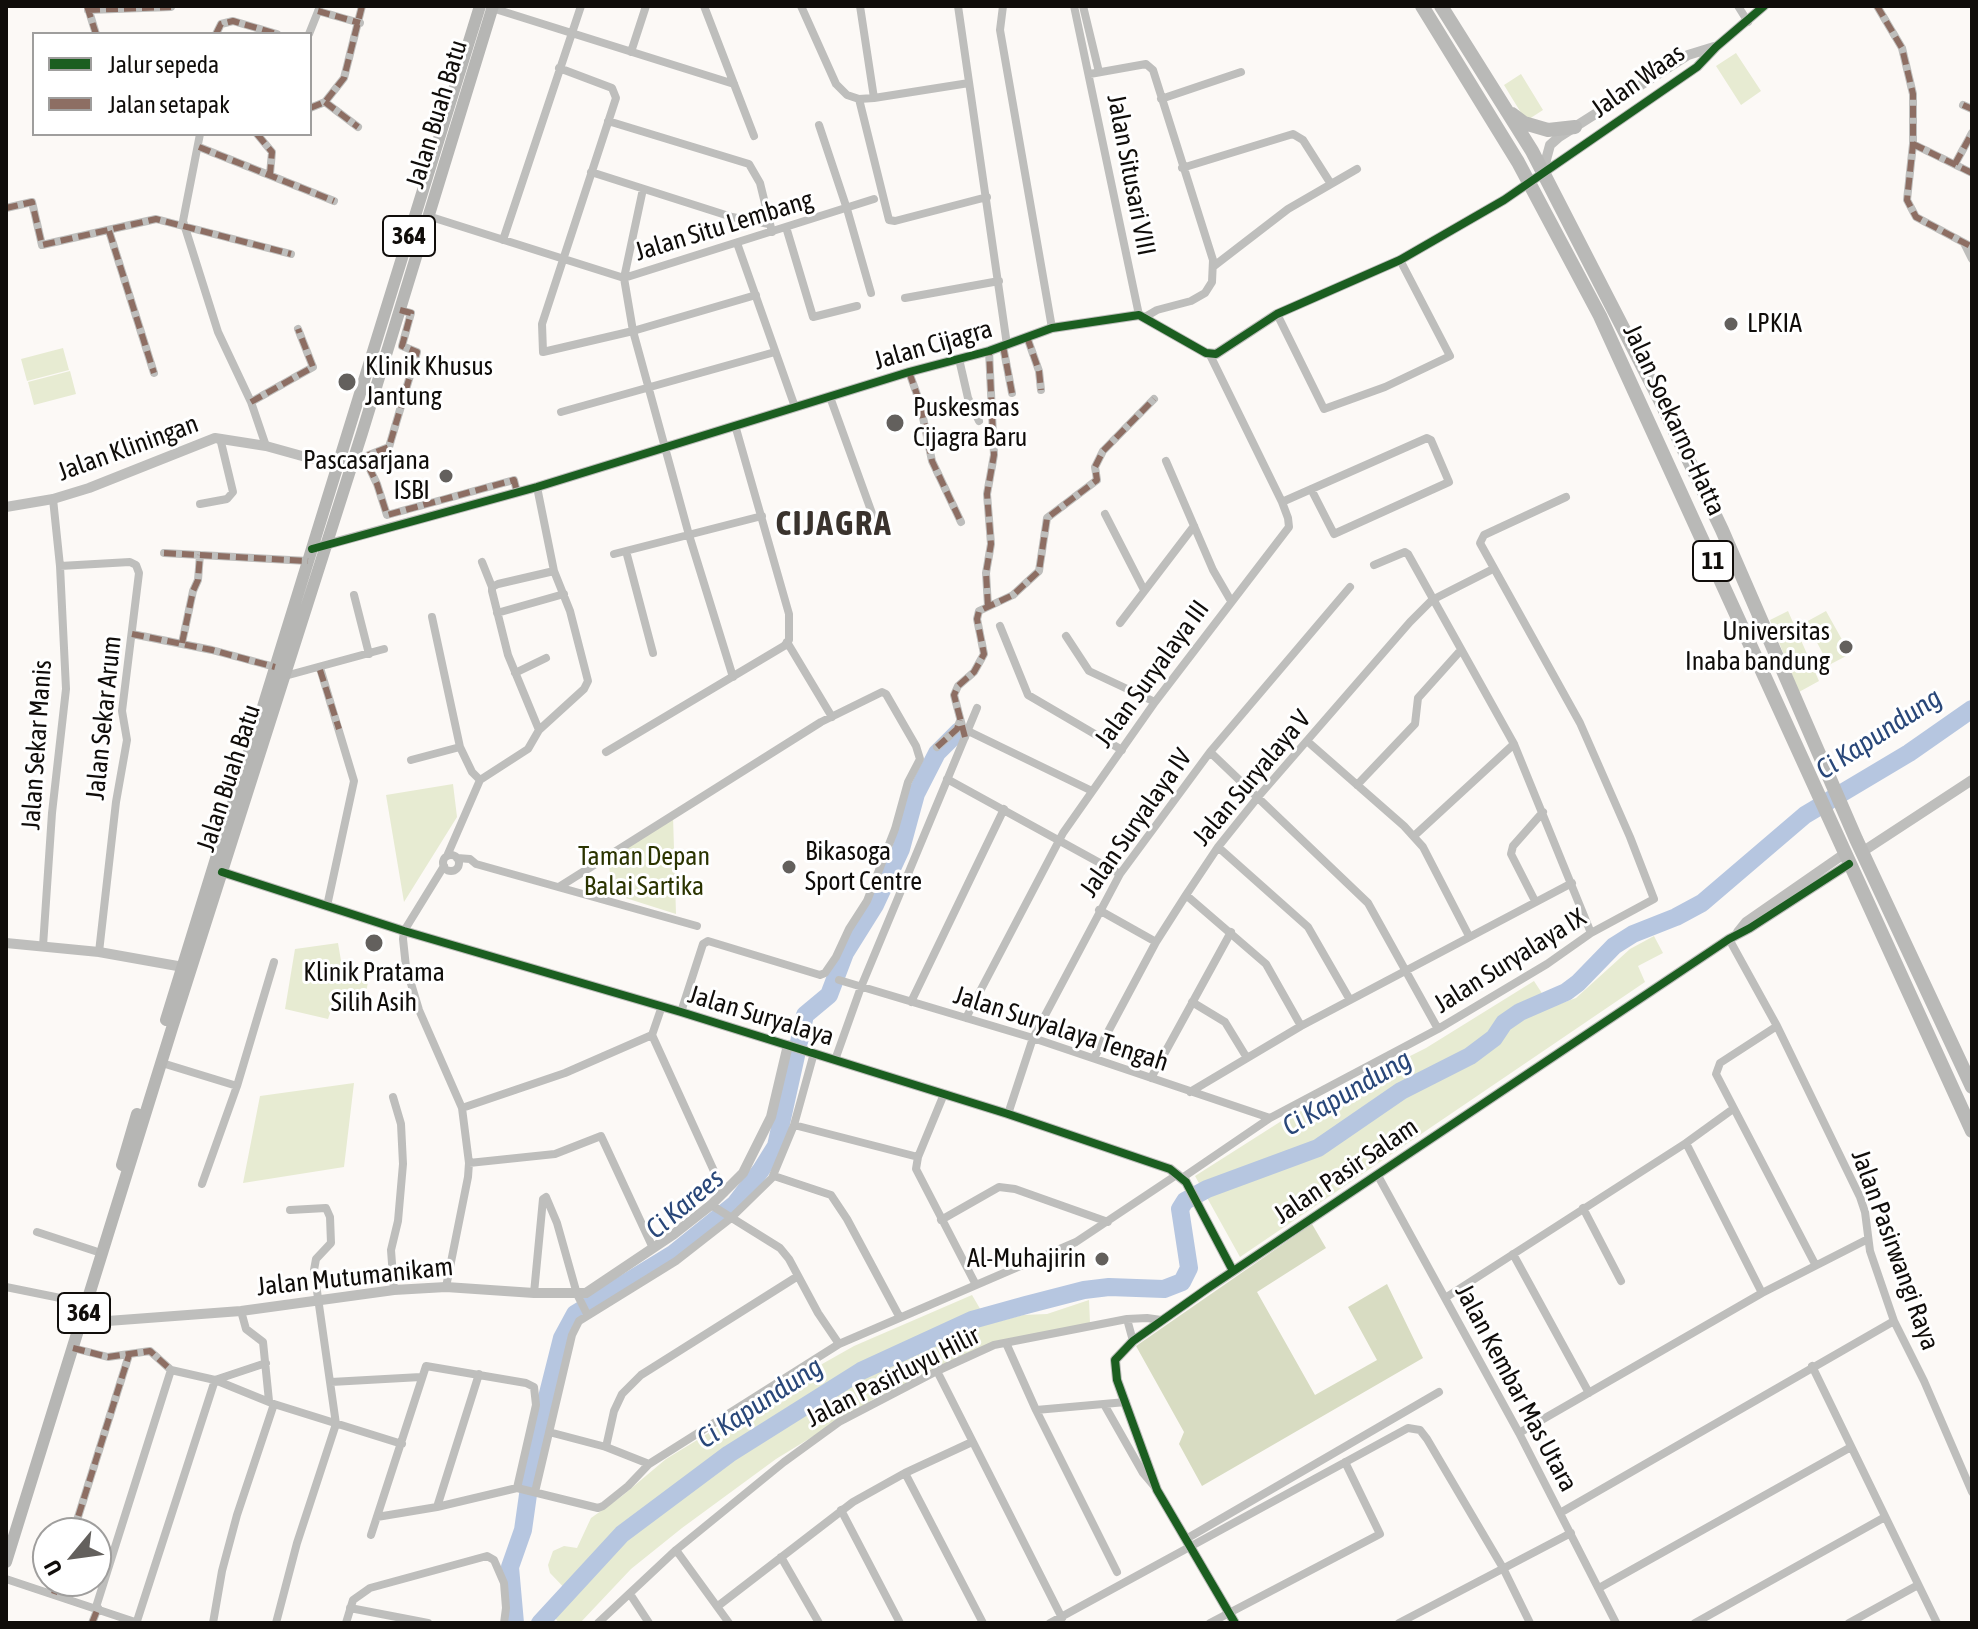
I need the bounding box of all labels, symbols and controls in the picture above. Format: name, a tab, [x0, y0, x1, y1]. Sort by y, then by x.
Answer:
legend	[32, 32, 312, 136]
street label: Jalan Buah Batu	[400, 36, 474, 192]
street label: Jalan Waas	[1585, 38, 1691, 124]
text: Jalur sepeda	[108, 51, 219, 78]
text: Jalan setapak	[108, 91, 230, 118]
street label: Jalan Situsari VIII	[1100, 92, 1162, 258]
street label: Jalan Situ Lembang	[631, 184, 817, 268]
road number: 364	[383, 216, 435, 256]
place label: LPKIA	[1747, 308, 1802, 340]
street label: Jalan Cijagra	[870, 313, 996, 377]
marker: LPKIA	[1722, 315, 1740, 333]
street label: Jalan Soekarno-Hatta	[1616, 319, 1732, 521]
place label: Klinik Khusus Jantung	[365, 351, 493, 412]
marker: Klinik Khusus Jantung	[336, 371, 358, 393]
place label: Puskesmas Cijagra Baru	[913, 392, 1027, 454]
street label: Jalan Kliningan	[53, 408, 203, 488]
marker: Puskesmas Cijagra Baru	[884, 412, 906, 434]
place label: Pascasarjana ISBI	[303, 445, 430, 506]
marker: Pascasarjana ISBI	[437, 467, 455, 485]
district label: CIJAGRA	[775, 504, 893, 544]
road number: 11	[1693, 541, 1733, 581]
street label: Jalan Suryalaya III	[1088, 594, 1216, 754]
place label: Universitas Inaba bandung	[1685, 616, 1830, 678]
street label: Jalan Sekar Arum	[80, 634, 128, 802]
marker: Universitas Inaba bandung	[1837, 638, 1855, 656]
street label: Jalan Sekar Manis	[15, 659, 59, 831]
water label: Ci Kapundung	[1810, 681, 1948, 787]
street label: Jalan Buah Batu	[190, 700, 268, 856]
street label: Jalan Suryalaya V	[1186, 704, 1318, 852]
street label: Jalan Suryalaya IV	[1073, 743, 1199, 903]
place label: Bikasoga Sport Centre	[805, 836, 922, 898]
park label: Taman Depan Balai Sartika	[578, 841, 710, 902]
marker: Bikasoga Sport Centre	[780, 858, 798, 876]
street label: Jalan Suryalaya IX	[1429, 902, 1591, 1020]
marker: Klinik Pratama Silih Asih	[363, 932, 385, 954]
place label: Klinik Pratama Silih Asih	[303, 957, 445, 1018]
street label: Jalan Suryalaya	[684, 979, 838, 1053]
street label: Jalan Suryalaya Tengah	[950, 980, 1172, 1078]
water label: Ci Kapundung	[1277, 1043, 1417, 1143]
street label: Jalan Pasir Salam	[1268, 1111, 1424, 1231]
street label: Jalan Pasirwangi Raya	[1844, 1146, 1946, 1354]
water label: Ci Karees	[639, 1162, 731, 1246]
place label: Al-Muhajirin	[967, 1243, 1086, 1275]
marker: Al-Muhajirin	[1093, 1250, 1111, 1268]
street label: Jalan Mutumanikam	[255, 1251, 455, 1303]
street label: Jalan Kembar Mas Utara	[1448, 1279, 1584, 1497]
road number: 364	[58, 1293, 110, 1333]
street label: Jalan Pasirluyu Hilir	[801, 1320, 985, 1434]
water label: Ci Kapundung	[691, 1350, 829, 1456]
north arrow	[32, 1517, 112, 1597]
text: U	[38, 1556, 67, 1580]

